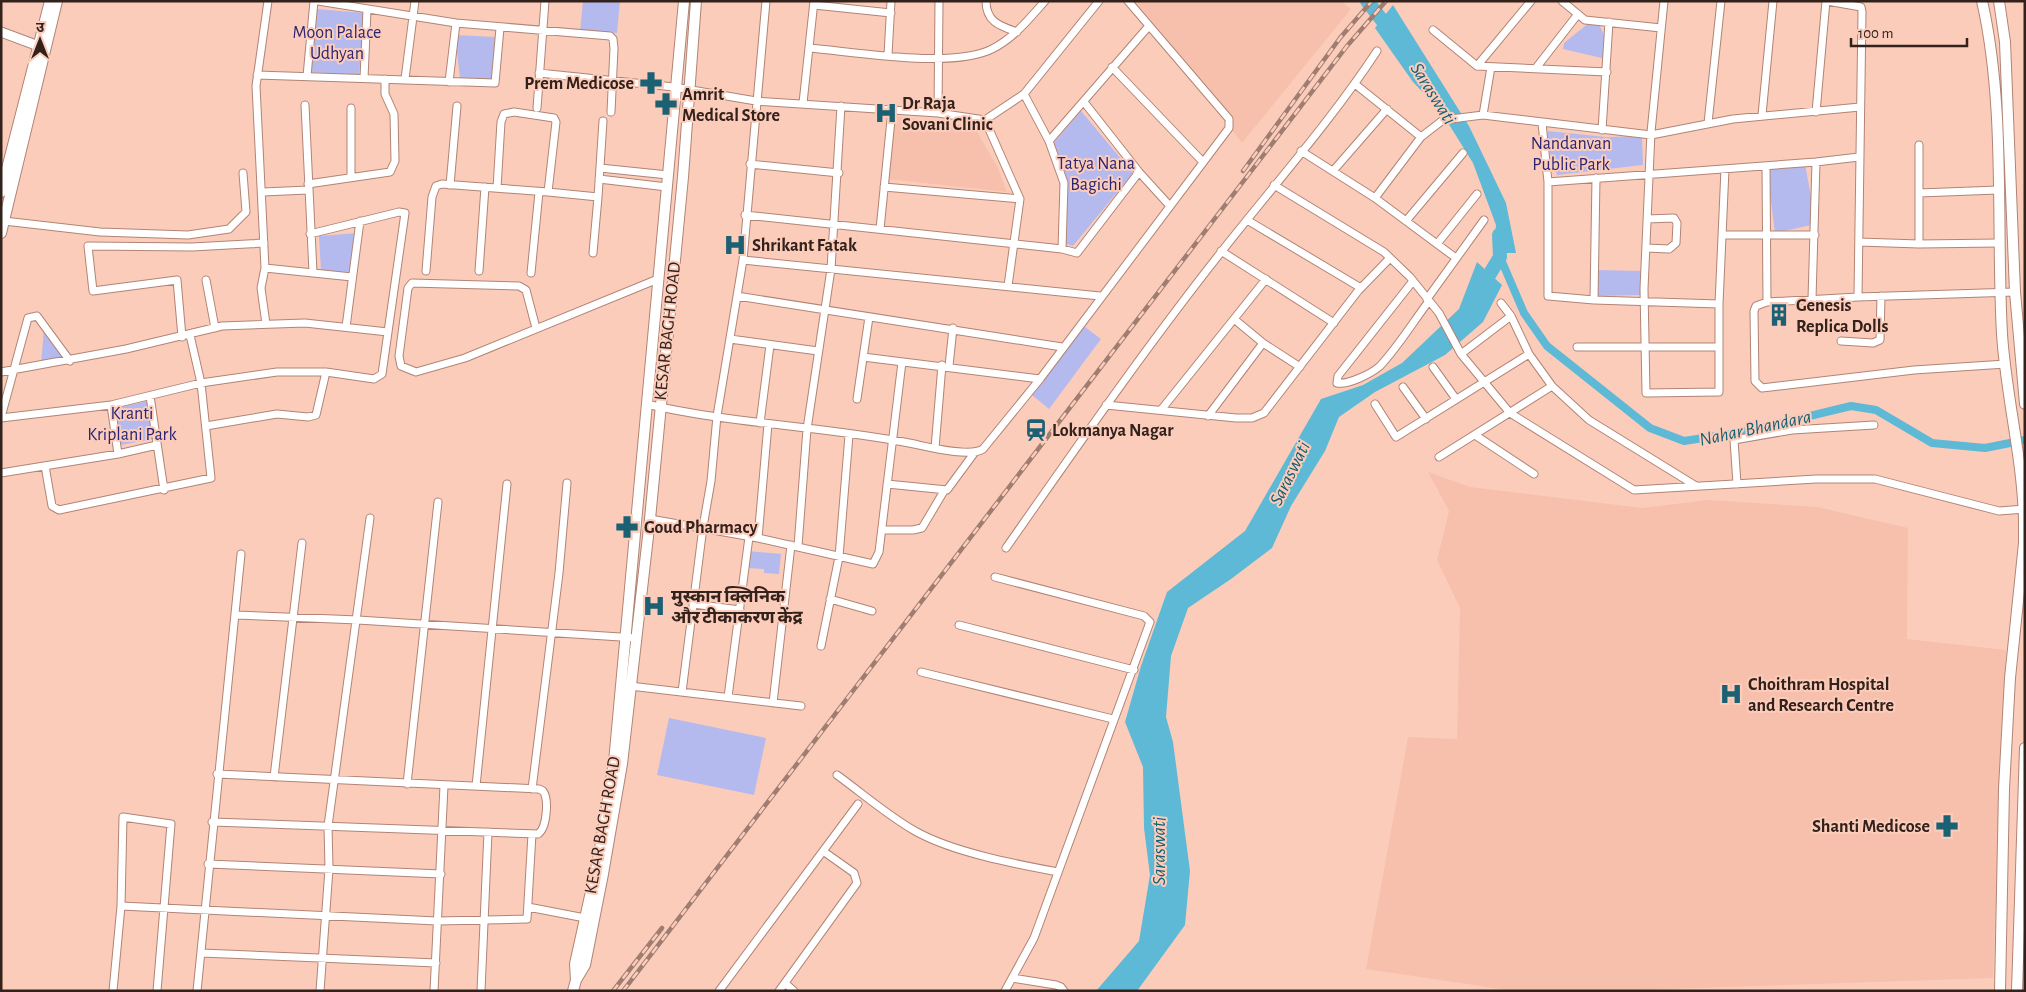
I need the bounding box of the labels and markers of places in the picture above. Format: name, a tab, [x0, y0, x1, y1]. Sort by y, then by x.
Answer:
pharmacy icon: Prem Medicose	[638, 70, 664, 96]
place label: Prem Medicose	[524, 75, 634, 93]
place label: Amrit Medical Store	[682, 86, 780, 125]
pharmacy icon: Amrit Medical Store	[653, 91, 679, 117]
place label: Dr Raja Sovani Clinic	[902, 95, 993, 134]
hospital icon: Dr Raja Sovani Clinic	[873, 100, 899, 126]
hospital icon: Shrikant Fatak	[722, 232, 748, 258]
place label: Shrikant Fatak	[752, 237, 857, 255]
place label: Genesis Replica Dolls	[1796, 297, 1888, 336]
building icon: Genesis Replica Dolls	[1766, 302, 1792, 328]
station icon: Lokmanya Nagar	[1023, 417, 1049, 443]
place label: Lokmanya Nagar	[1052, 422, 1174, 440]
pharmacy icon: Goud Pharmacy	[614, 514, 640, 540]
place label: Goud Pharmacy	[644, 519, 758, 537]
place label: मुस्कान क्लिनिक और टीकाकरण केंद्र	[671, 586, 803, 627]
hospital icon: मुस्कान क्लिनिक और टीकाकरण केंद्र	[641, 593, 667, 619]
place label: Choithram Hospital and Research Centre	[1748, 676, 1894, 715]
hospital icon: Choithram Hospital and Research Centre	[1718, 681, 1744, 707]
pharmacy icon: Shanti Medicose	[1934, 813, 1960, 839]
place label: Shanti Medicose	[1812, 818, 1930, 836]

